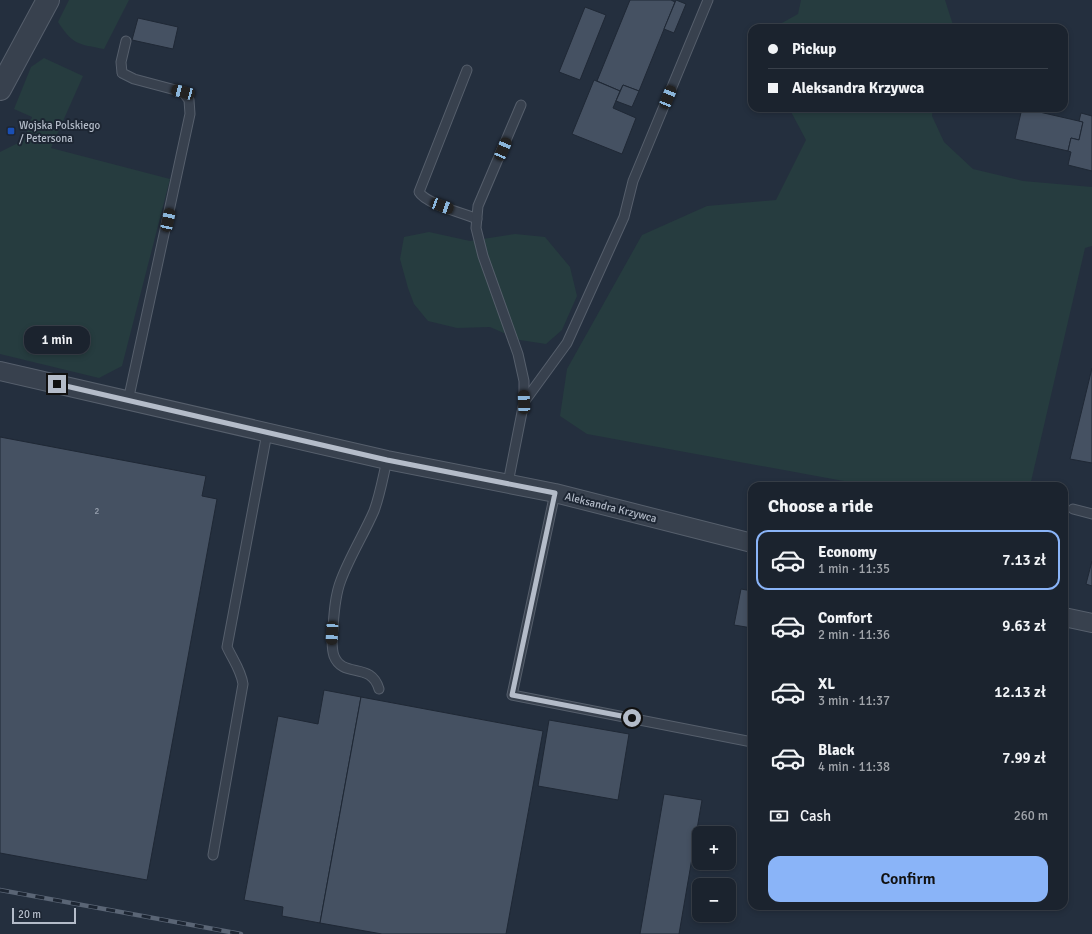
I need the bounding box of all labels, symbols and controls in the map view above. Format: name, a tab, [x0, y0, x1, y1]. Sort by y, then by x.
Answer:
text: Pickup	[792, 40, 836, 58]
text: Aleksandra Krzywca	[792, 79, 924, 97]
car	[170, 83, 196, 101]
car	[658, 84, 678, 110]
place label: Wojska Polskiego / Petersona	[19, 119, 100, 145]
marker: Wojska Polskiego / Petersona	[6, 126, 16, 136]
car	[493, 136, 513, 162]
car	[429, 196, 455, 216]
car	[160, 207, 176, 233]
callout: 1 min	[24, 326, 90, 354]
text: 1 min	[41, 332, 73, 348]
route end	[48, 375, 66, 393]
car	[518, 390, 530, 414]
street label: Aleksandra Krzywca	[564, 490, 659, 525]
text: Choose a ride	[768, 495, 873, 517]
house number: 2	[95, 506, 100, 517]
icon: car	[770, 542, 806, 578]
text: Economy	[818, 543, 877, 561]
text: 7.13 zł	[1002, 551, 1046, 569]
text: 1 min · 11:35	[818, 561, 890, 577]
icon: car	[770, 608, 806, 644]
text: Comfort	[818, 609, 872, 627]
text: 9.63 zł	[1002, 617, 1046, 635]
car	[325, 621, 339, 645]
text: 2 min · 11:36	[818, 627, 890, 643]
icon: car	[770, 674, 806, 710]
text: XL	[818, 675, 835, 693]
text: 12.13 zł	[994, 683, 1046, 701]
text: 3 min · 11:37	[818, 693, 890, 709]
route start	[623, 709, 641, 727]
icon: car	[770, 740, 806, 776]
text: Black	[818, 741, 855, 759]
text: 7.99 zł	[1002, 749, 1046, 767]
text: 4 min · 11:38	[818, 759, 890, 775]
icon: cash	[768, 805, 790, 827]
text: Cash	[800, 807, 831, 825]
text: 260 m	[1014, 808, 1048, 824]
map controls	[692, 826, 736, 922]
button: +	[692, 826, 736, 870]
button: Confirm	[768, 856, 1048, 902]
button: −	[692, 878, 736, 922]
scale bar	[12, 906, 76, 925]
text: 20 m	[18, 908, 41, 921]

